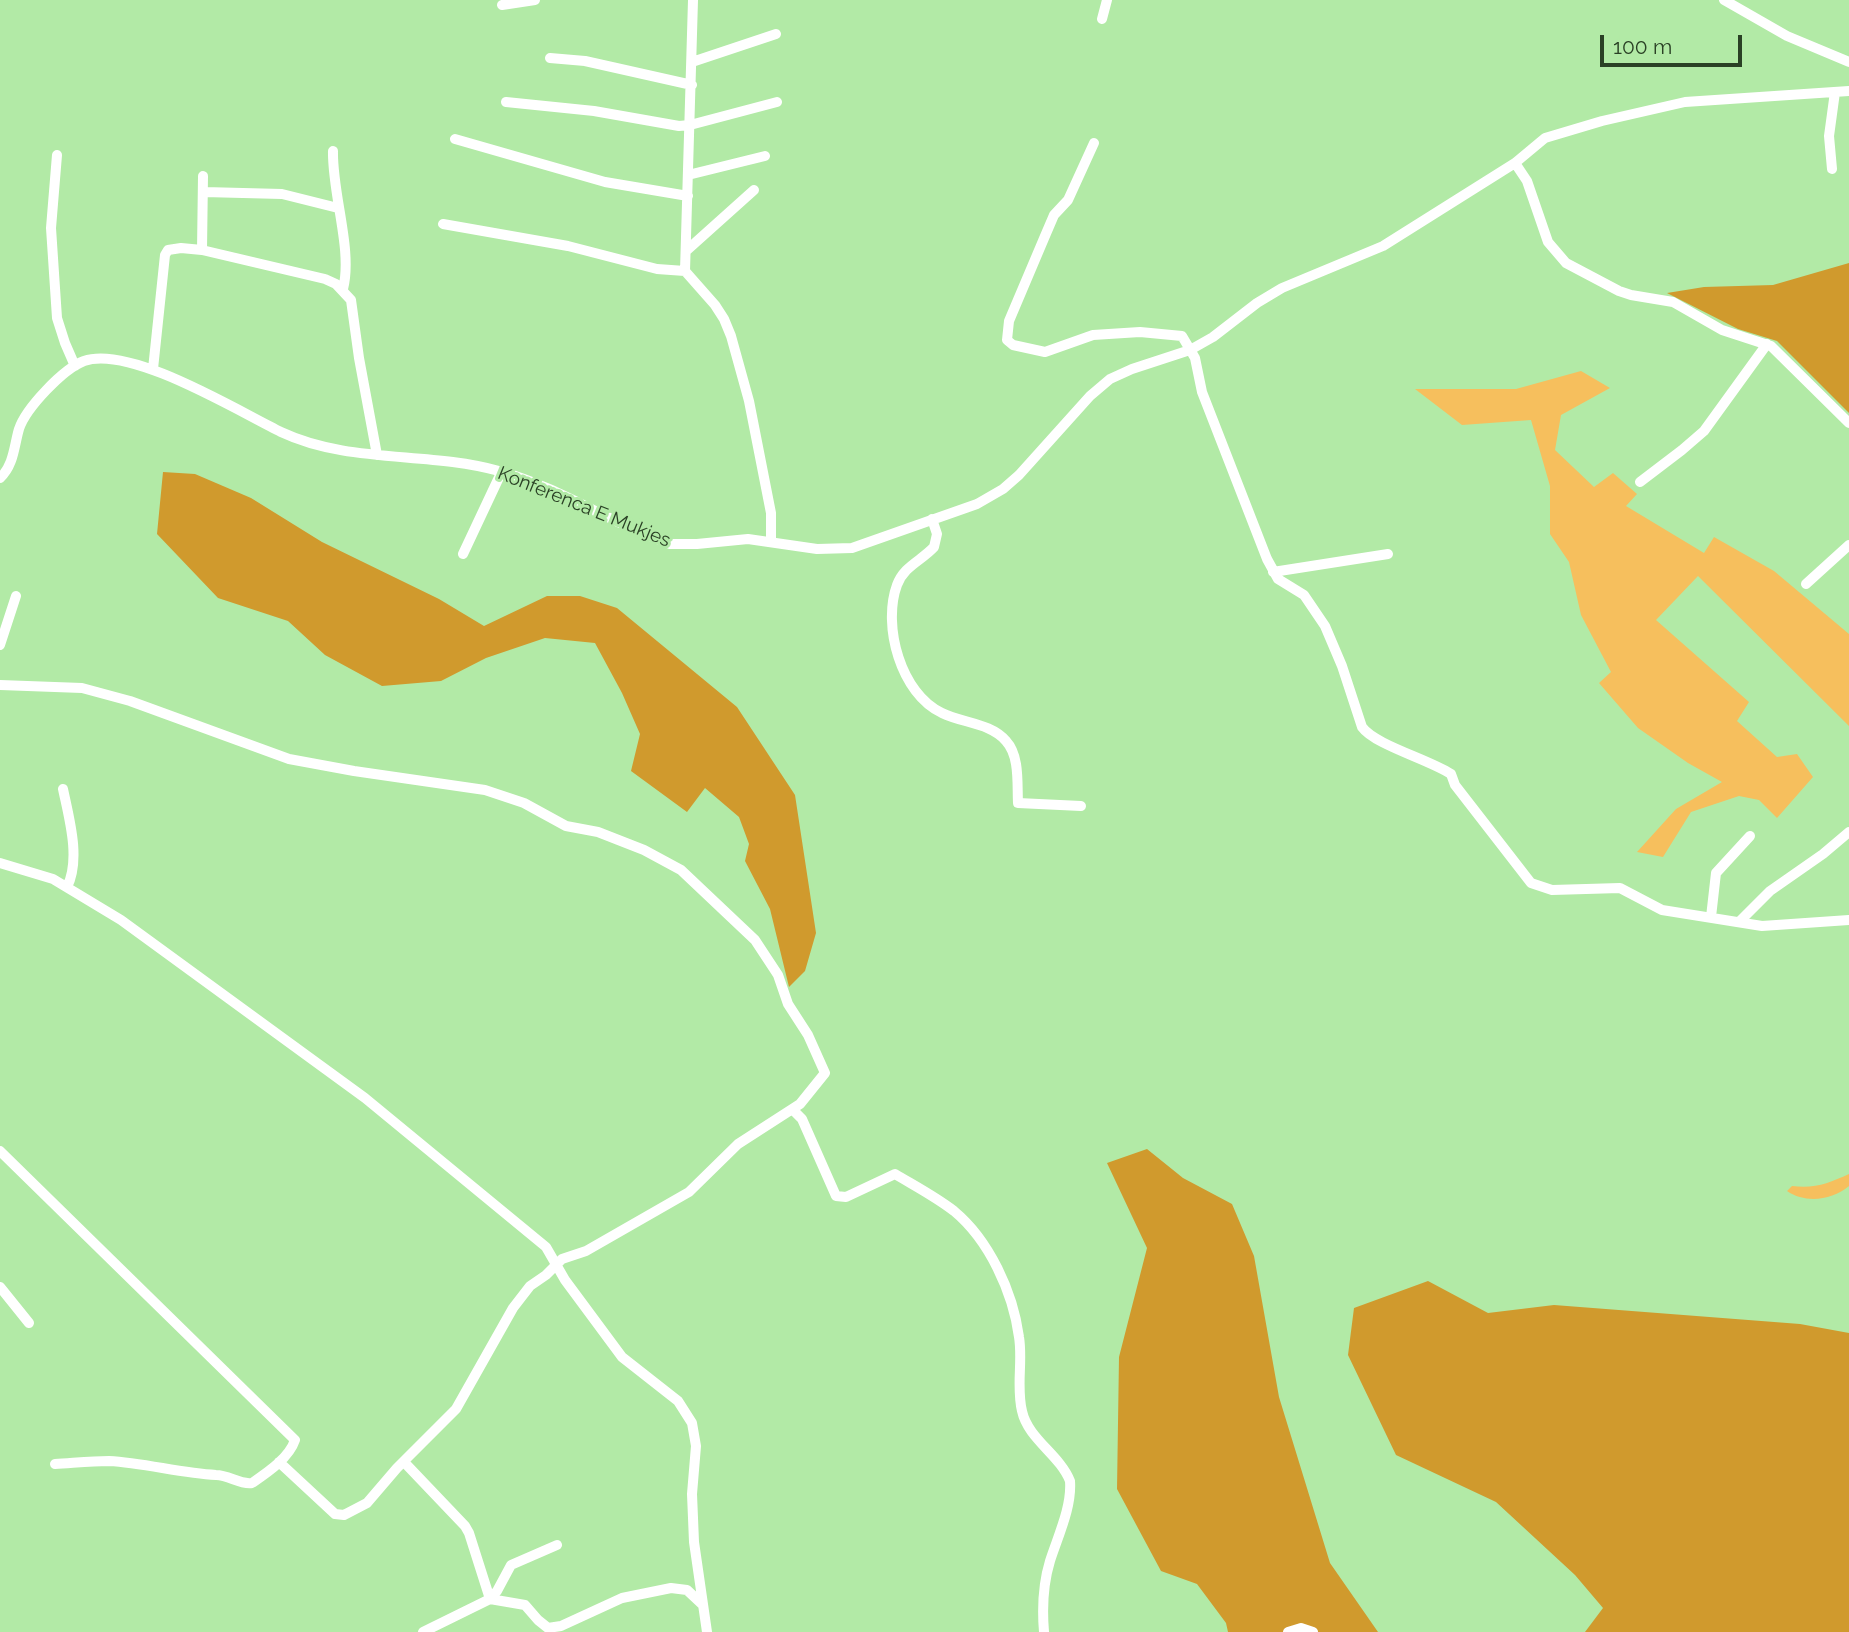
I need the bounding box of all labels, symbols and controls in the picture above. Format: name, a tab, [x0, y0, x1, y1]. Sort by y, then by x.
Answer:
scale bar	[1604, 21, 1746, 65]
text: 100 m	[1613, 34, 1672, 59]
street label: Konferenca E Mukjes	[494, 462, 674, 552]

